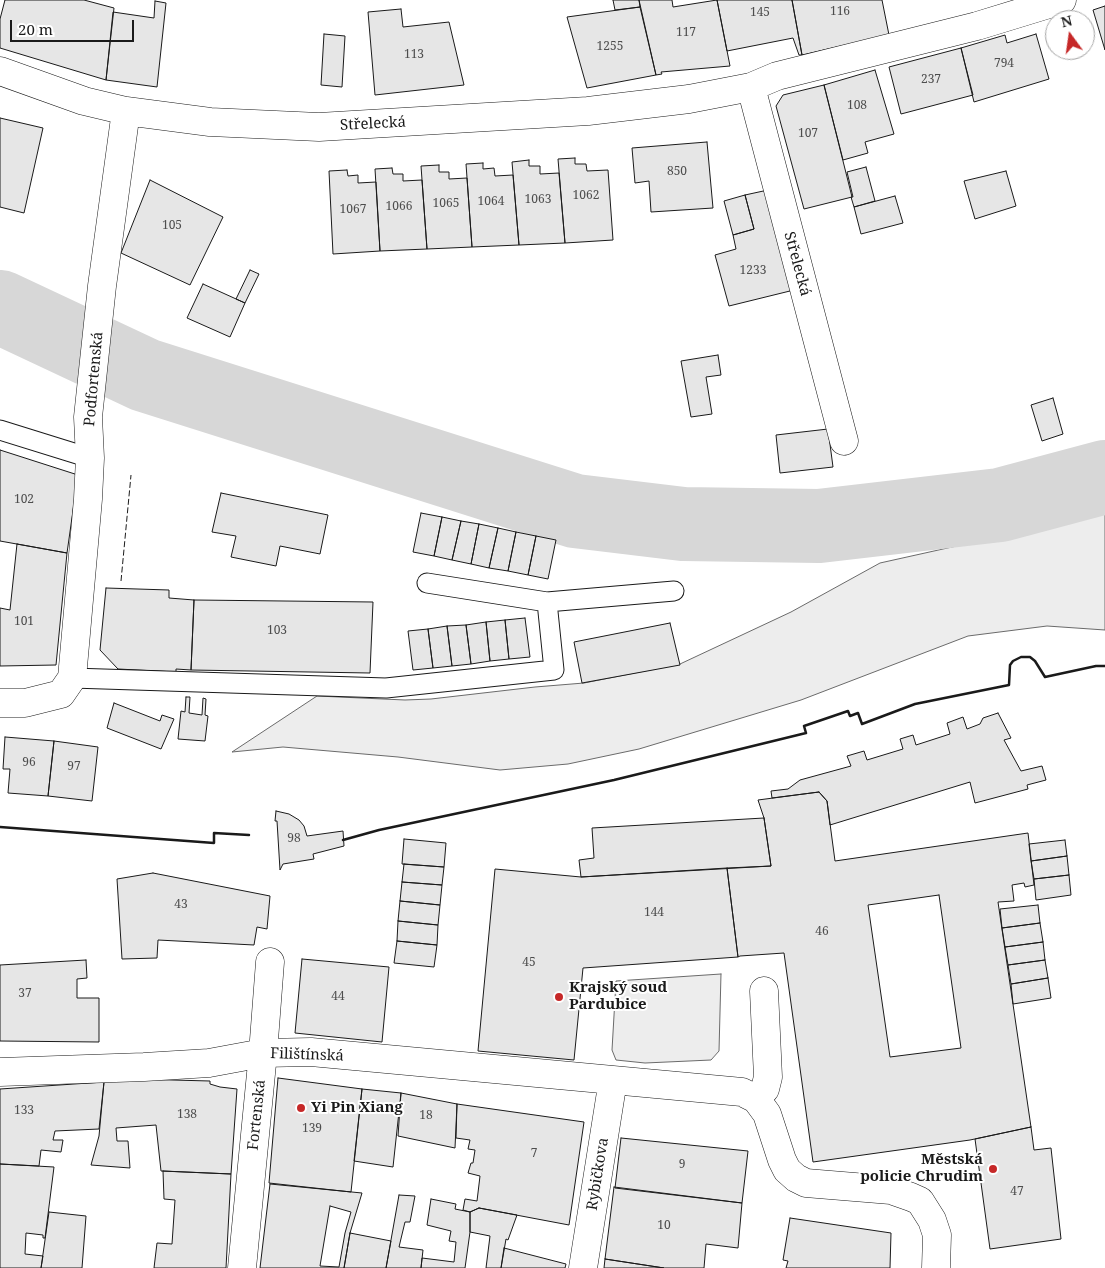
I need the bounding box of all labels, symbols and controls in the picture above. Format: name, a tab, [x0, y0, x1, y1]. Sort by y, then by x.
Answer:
house number: 116	[830, 5, 850, 19]
house number: 145	[750, 6, 770, 20]
scale bar	[12, 10, 136, 42]
north arrow	[1045, 10, 1095, 60]
text: N	[1059, 10, 1074, 31]
text: 20 m	[18, 19, 53, 39]
house number: 117	[676, 26, 696, 40]
house number: 1255	[597, 40, 623, 54]
house number: 113	[404, 48, 424, 62]
house number: 794	[994, 57, 1014, 71]
house number: 237	[921, 73, 941, 87]
house number: 108	[847, 99, 867, 113]
street label: Střelecká	[340, 113, 406, 135]
house number: 107	[798, 127, 818, 141]
house number: 850	[667, 165, 687, 179]
house number: 1062	[573, 189, 599, 203]
house number: 1063	[525, 193, 551, 207]
house number: 1064	[478, 195, 504, 209]
house number: 1065	[433, 197, 459, 211]
house number: 1066	[386, 200, 412, 214]
house number: 1067	[340, 203, 366, 217]
house number: 105	[162, 219, 182, 233]
street label: Střelecká	[780, 230, 814, 298]
house number: 1233	[740, 264, 766, 278]
street label: Podfortenská	[81, 331, 107, 427]
house number: 102	[14, 493, 34, 507]
house number: 101	[14, 615, 34, 629]
house number: 103	[267, 624, 287, 638]
house number: 96	[22, 756, 36, 770]
house number: 97	[67, 760, 81, 774]
house number: 98	[287, 832, 301, 846]
house number: 43	[174, 898, 188, 912]
house number: 144	[644, 906, 664, 920]
house number: 46	[815, 925, 829, 939]
house number: 45	[522, 956, 536, 970]
place label: Krajský soud Pardubice	[569, 979, 667, 1014]
house number: 37	[18, 987, 32, 1001]
house number: 44	[331, 990, 345, 1004]
marker: Krajský soud Pardubice	[553, 991, 565, 1003]
street label: Filištínská	[270, 1045, 344, 1065]
street label: Fortenská	[244, 1079, 270, 1151]
place label: Yi Pin Xiang	[311, 1099, 403, 1117]
marker: Yi Pin Xiang	[295, 1102, 307, 1114]
house number: 133	[14, 1104, 34, 1118]
house number: 138	[177, 1108, 197, 1122]
house number: 18	[419, 1109, 433, 1123]
house number: 139	[302, 1122, 322, 1136]
street label: Rybičkova	[583, 1136, 613, 1212]
house number: 7	[531, 1147, 537, 1161]
place label: Městská policie Chrudim	[860, 1151, 983, 1186]
house number: 9	[679, 1158, 685, 1172]
marker: Městská policie Chrudim	[987, 1163, 999, 1175]
house number: 47	[1010, 1185, 1024, 1199]
house number: 10	[657, 1219, 671, 1233]

